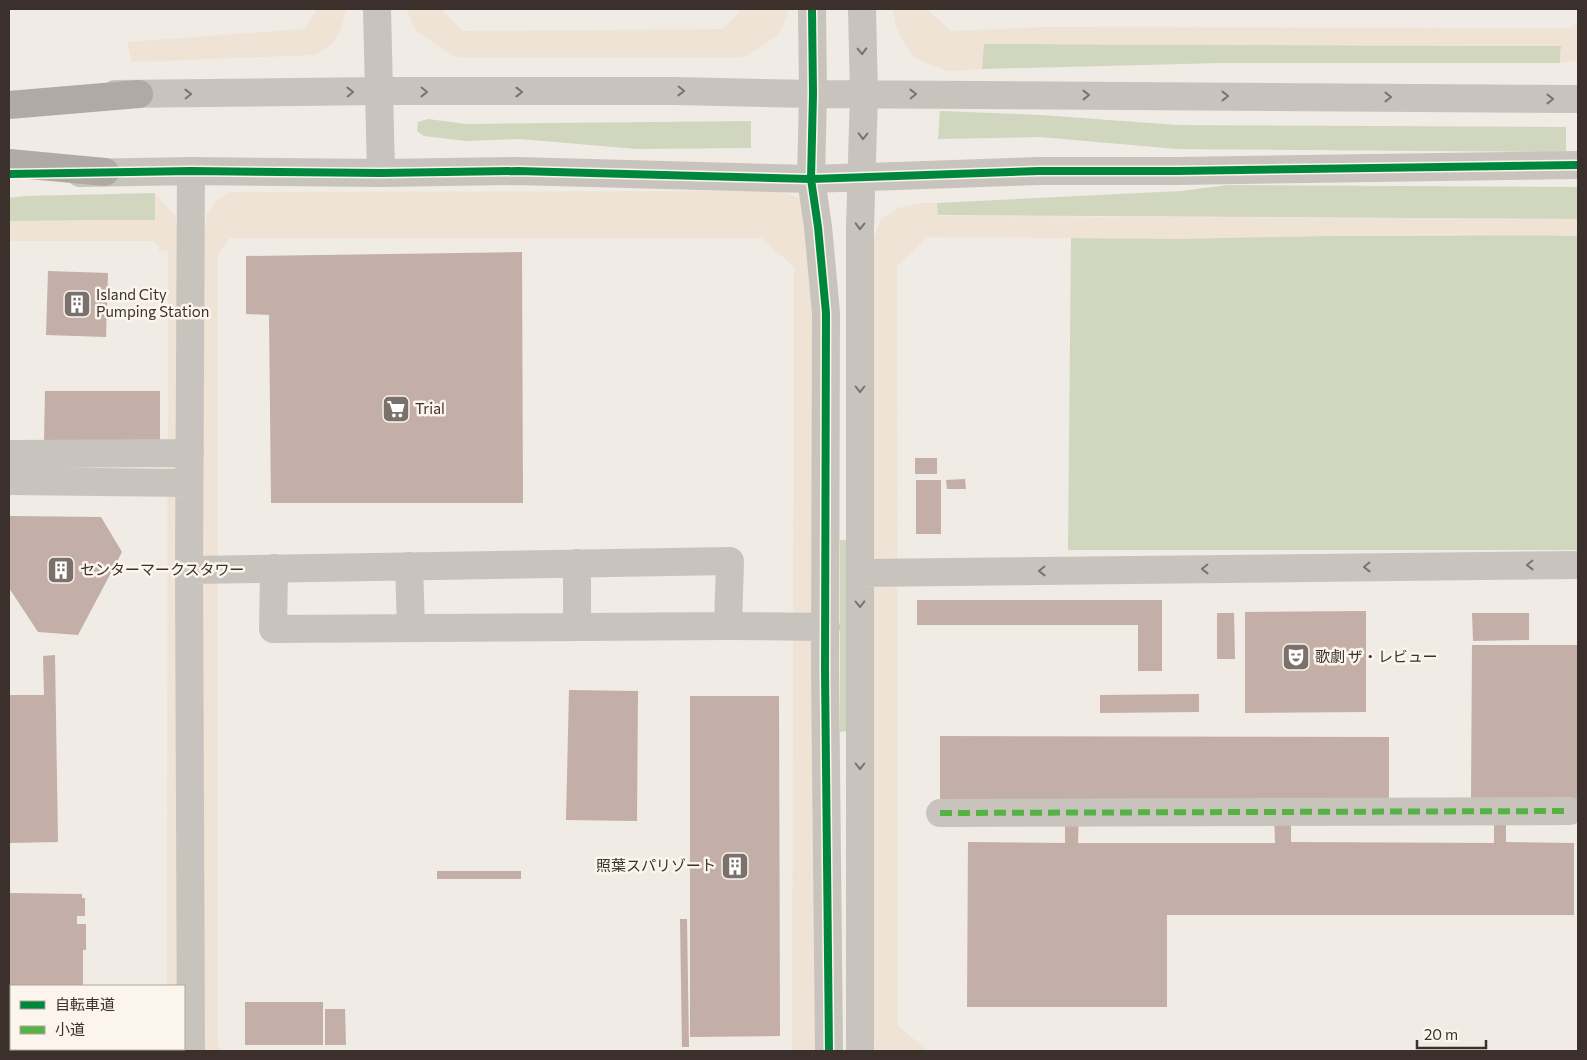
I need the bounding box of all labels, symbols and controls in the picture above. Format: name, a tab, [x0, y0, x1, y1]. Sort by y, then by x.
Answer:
one-way arrow	[857, 48, 868, 56]
one-way arrow	[347, 86, 355, 97]
one-way arrow	[678, 86, 685, 96]
one-way arrow	[420, 87, 428, 97]
one-way arrow	[515, 87, 523, 97]
one-way arrow	[909, 88, 917, 99]
one-way arrow	[184, 89, 192, 99]
one-way arrow	[1083, 90, 1091, 100]
one-way arrow	[1222, 91, 1229, 101]
one-way arrow	[1384, 92, 1392, 102]
one-way arrow	[1546, 94, 1554, 104]
one-way arrow	[858, 132, 868, 140]
one-way arrow	[855, 222, 866, 230]
place label: Island City Pumping Station	[96, 285, 209, 320]
building icon: Island City Pumping Station	[62, 289, 92, 319]
one-way arrow	[855, 385, 865, 393]
supermarket icon: Trial	[381, 394, 411, 424]
place label: Trial	[415, 399, 445, 417]
building icon: センターマークスタワー	[46, 555, 76, 585]
place label: センターマークスタワー	[80, 560, 245, 578]
one-way arrow	[1525, 560, 1533, 570]
one-way arrow	[1363, 562, 1370, 572]
one-way arrow	[1200, 564, 1208, 574]
one-way arrow	[1038, 566, 1046, 576]
one-way arrow	[855, 600, 865, 608]
theatre icon: 歌劇 ザ・レビュー	[1281, 642, 1311, 672]
place label: 歌劇 ザ・レビュー	[1315, 647, 1438, 665]
one-way arrow	[855, 762, 865, 770]
building icon: 照葉スパリゾート	[720, 851, 750, 881]
place label: 照葉スパリゾート	[596, 856, 716, 874]
legend	[10, 985, 185, 1050]
text: 自転車道	[55, 995, 115, 1013]
scale bar	[1417, 1018, 1486, 1050]
text: 小道	[55, 1020, 85, 1038]
text: 20 m	[1424, 1025, 1458, 1043]

